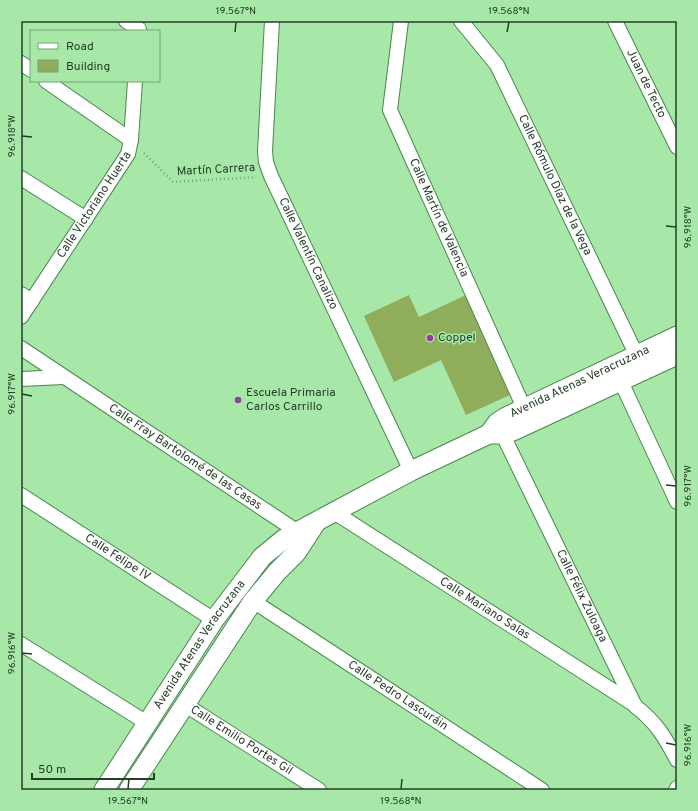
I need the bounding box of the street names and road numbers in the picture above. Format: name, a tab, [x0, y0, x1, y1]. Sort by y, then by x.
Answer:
street label: Juan de Tecto	[622, 47, 670, 121]
street label: Calle Rómulo Díaz de la Vega	[514, 112, 595, 258]
street label: Calle Victoriano Huerta	[54, 148, 136, 262]
street label: Calle Martín de Valencia	[405, 156, 472, 280]
street label: Martín Carrera	[176, 160, 256, 180]
street label: Calle Valentín Canalizo	[274, 195, 341, 313]
street label: Avenida Atenas Veracruzana	[507, 342, 652, 422]
street label: Calle Fray Bartolomé de las Casas	[105, 400, 265, 514]
street label: Calle Felipe IV	[81, 530, 154, 585]
street label: Calle Félix Zuloaga	[552, 547, 611, 645]
street label: Calle Mariano Salas	[436, 574, 533, 644]
street label: Avenida Atenas Veracruzana	[150, 577, 249, 712]
street label: Calle Pedro Lascuráin	[345, 657, 451, 734]
street label: Calle Emilio Portes Gil	[187, 702, 296, 779]

